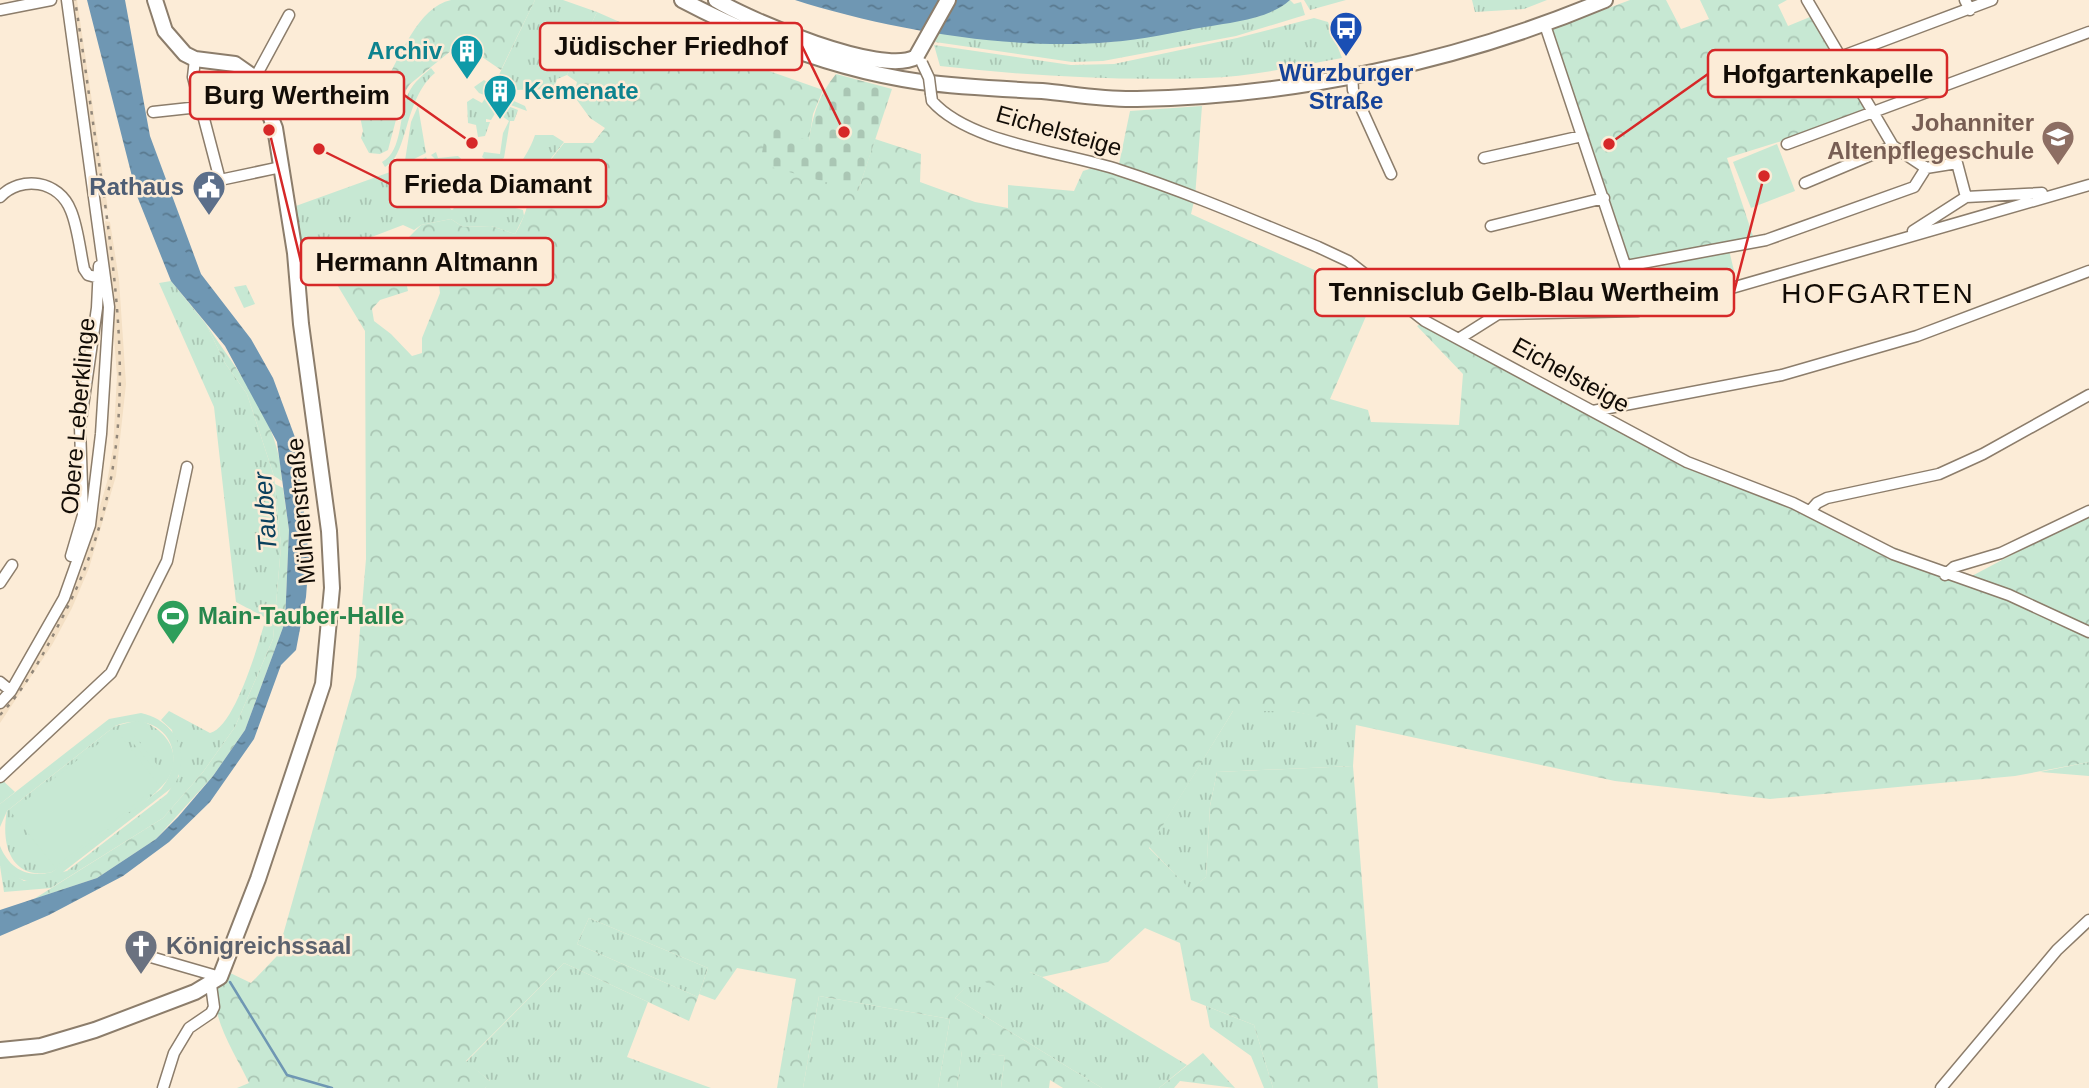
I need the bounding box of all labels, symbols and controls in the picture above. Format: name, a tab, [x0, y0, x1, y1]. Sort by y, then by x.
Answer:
bus stop icon: Würzburger Straße	[1327, 9, 1365, 58]
callout: Jüdischer Friedhof	[540, 23, 802, 70]
text: Jüdischer Friedhof	[554, 31, 788, 61]
building icon: Archiv	[448, 32, 486, 81]
place label: Archiv	[367, 37, 443, 64]
callout: Hofgartenkapelle	[1708, 50, 1947, 97]
place label: Würzburger Straße	[1279, 59, 1413, 114]
text: Hofgartenkapelle	[1723, 59, 1933, 89]
callout: Burg Wertheim	[190, 72, 404, 119]
building icon: Kemenate	[481, 72, 519, 121]
place label: Kemenate	[524, 77, 639, 104]
text: Burg Wertheim	[204, 80, 390, 110]
street label: Eichelsteige	[993, 100, 1125, 161]
place label: Johanniter Altenpflegeschule	[1827, 109, 2034, 164]
school or university icon: Johanniter Altenpflegeschule	[2039, 118, 2077, 167]
callout: Frieda Diamant	[390, 160, 606, 207]
public building icon: Rathaus	[190, 168, 228, 217]
text: Frieda Diamant	[404, 169, 592, 199]
place label: Rathaus	[89, 173, 184, 200]
callout: Hermann Altmann	[301, 238, 553, 285]
text: Hermann Altmann	[316, 247, 538, 277]
callout: Tennisclub Gelb-Blau Wertheim	[1315, 269, 1734, 316]
text: Tennisclub Gelb-Blau Wertheim	[1329, 277, 1719, 307]
district label: HOFGARTEN	[1781, 278, 1975, 309]
street label: Obere Leberklinge	[55, 316, 100, 515]
street label: Eichelsteige	[1508, 331, 1634, 418]
street label: Mühlenstraße	[281, 437, 320, 585]
water label: Tauber	[247, 470, 283, 553]
sports icon: Main-Tauber-Halle	[154, 597, 192, 646]
place label: Main-Tauber-Halle	[198, 602, 404, 629]
church icon: Königreichssaal	[122, 927, 160, 976]
place label: Königreichssaal	[166, 932, 351, 959]

